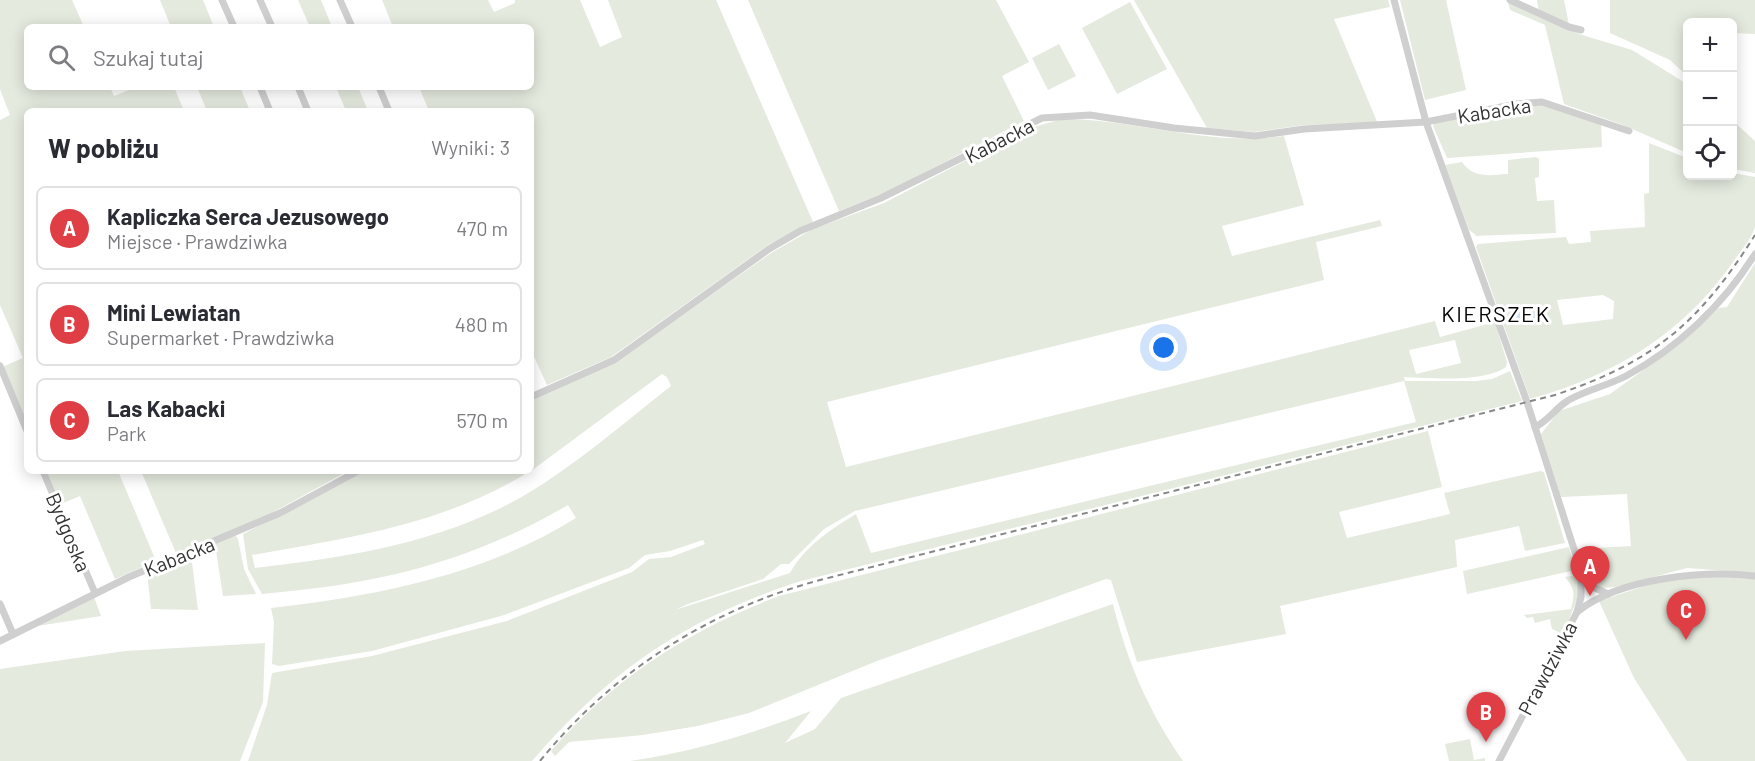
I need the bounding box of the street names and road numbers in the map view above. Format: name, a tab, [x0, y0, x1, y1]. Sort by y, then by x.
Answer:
street label: Kabacka	[1456, 92, 1532, 128]
street label: Kabacka	[961, 112, 1037, 168]
street label: Bydgoska	[42, 489, 96, 575]
street label: Kabacka	[140, 531, 218, 581]
street label: Prawdziwka	[1512, 617, 1582, 719]

